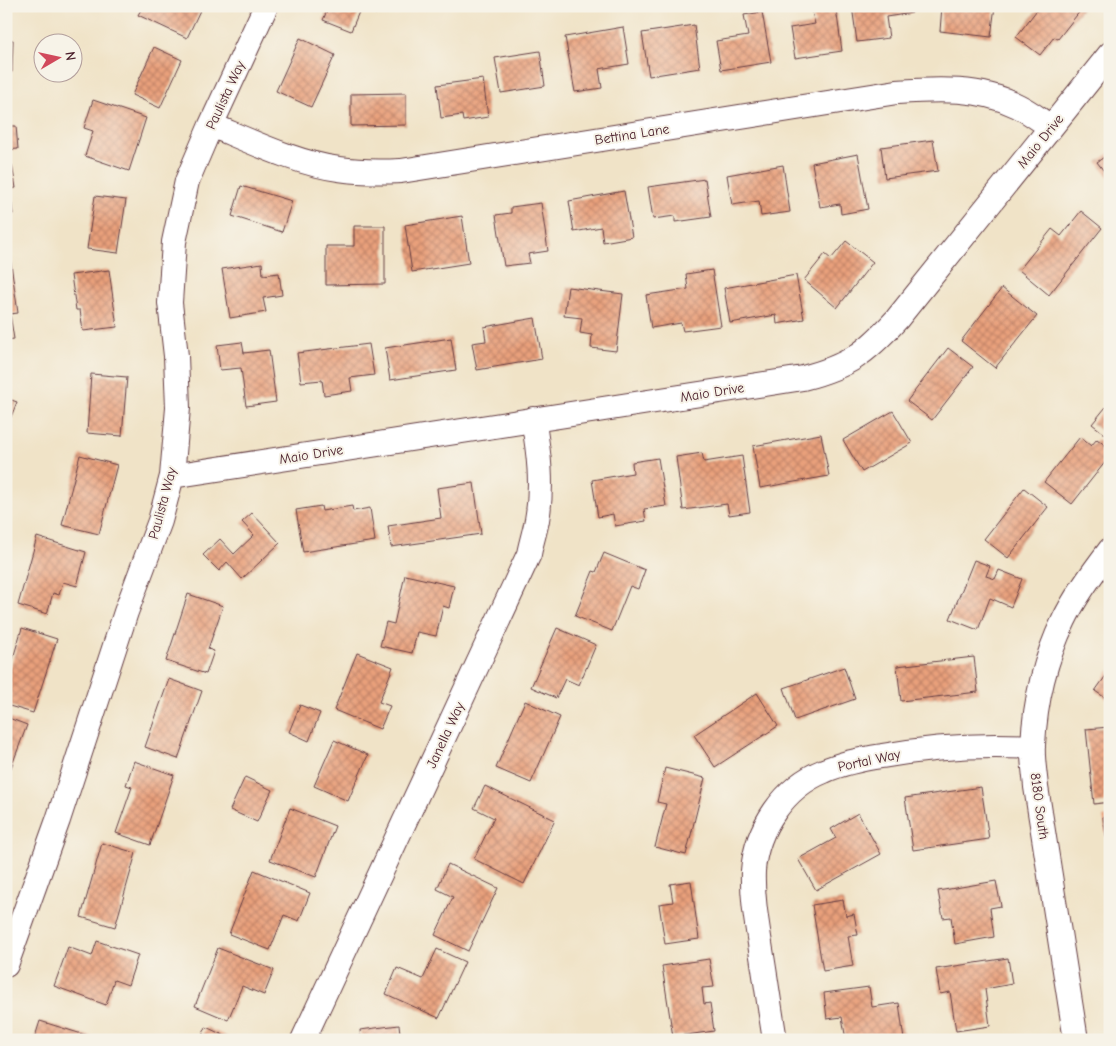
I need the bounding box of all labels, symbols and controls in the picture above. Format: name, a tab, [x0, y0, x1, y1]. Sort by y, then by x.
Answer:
north arrow	[32, 32, 82, 82]
text: N	[61, 50, 79, 62]
street label: Paulista Way	[202, 57, 249, 132]
street label: Maio Drive	[1014, 111, 1067, 172]
street label: Bettina Lane	[594, 120, 671, 149]
street label: Maio Drive	[679, 379, 745, 406]
street label: Maio Drive	[278, 441, 344, 468]
street label: Paulista Way	[145, 465, 180, 541]
street label: Janella Way	[423, 699, 468, 771]
street label: Portal Way	[836, 745, 903, 775]
street label: 8180 South	[1026, 772, 1053, 840]

